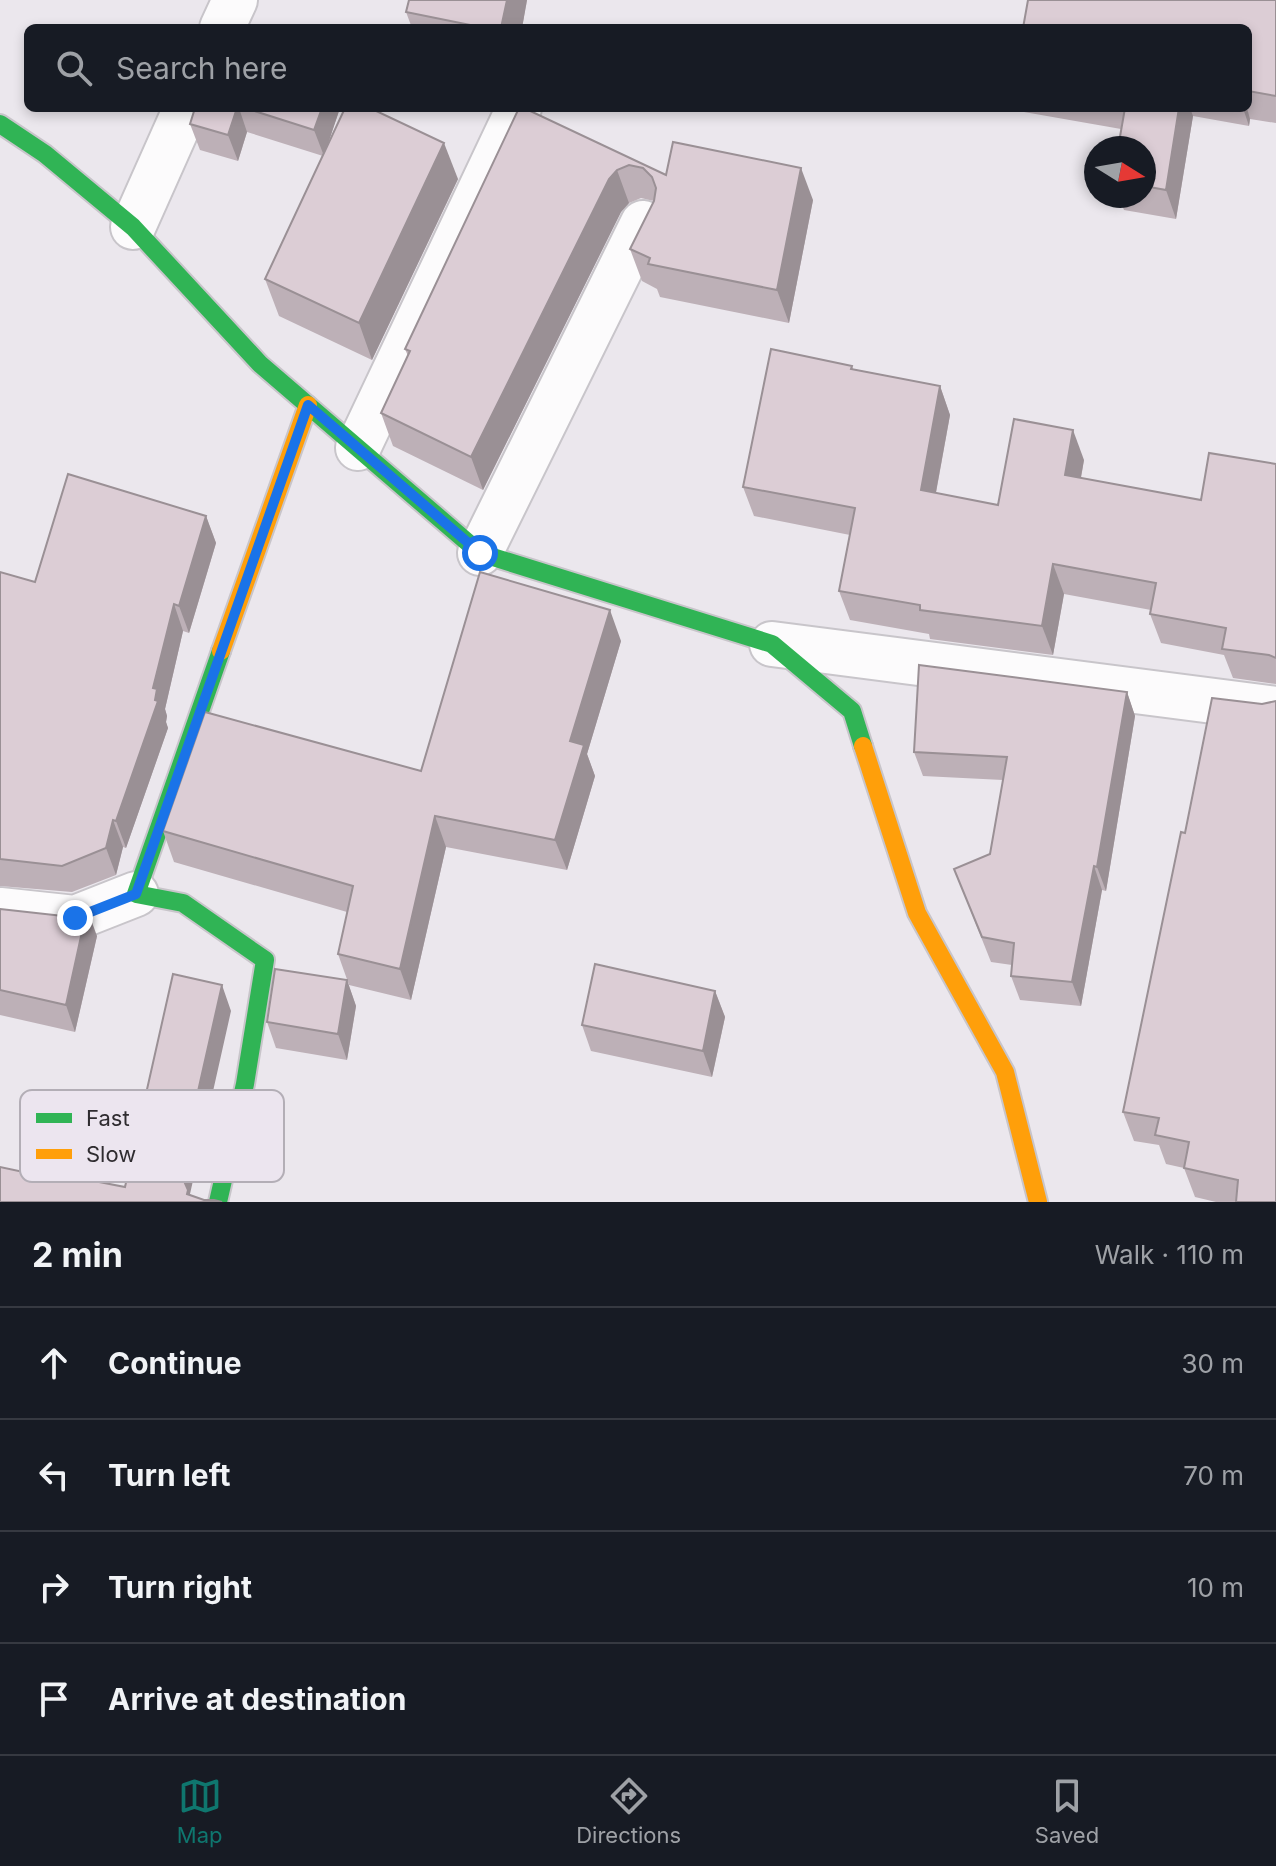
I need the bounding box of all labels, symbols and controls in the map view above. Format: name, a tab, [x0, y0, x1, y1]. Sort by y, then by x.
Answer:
search box	[24, 24, 1252, 112]
icon: search	[52, 46, 96, 90]
text: Search here	[116, 50, 288, 86]
north arrow	[1084, 136, 1156, 208]
route start	[462, 535, 498, 571]
route end	[57, 900, 93, 936]
legend	[20, 1090, 284, 1182]
text: Fast	[86, 1105, 130, 1131]
text: Slow	[86, 1141, 136, 1167]
text: 2 min	[32, 1234, 123, 1275]
text: Walk · 110 m	[1095, 1239, 1244, 1270]
icon: ahead	[32, 1341, 76, 1385]
text: Continue	[108, 1345, 242, 1381]
text: 30 m	[1181, 1348, 1244, 1379]
icon: left	[32, 1453, 76, 1497]
text: Turn left	[108, 1457, 230, 1493]
text: 70 m	[1183, 1460, 1244, 1491]
icon: right	[32, 1565, 76, 1609]
text: Turn right	[108, 1569, 252, 1605]
text: 10 m	[1187, 1572, 1244, 1603]
icon: arrive	[32, 1677, 76, 1721]
text: Arrive at destination	[108, 1681, 406, 1717]
tab: Map	[177, 1774, 223, 1848]
tab: Directions	[576, 1774, 681, 1848]
tab: Saved	[1035, 1774, 1099, 1848]

